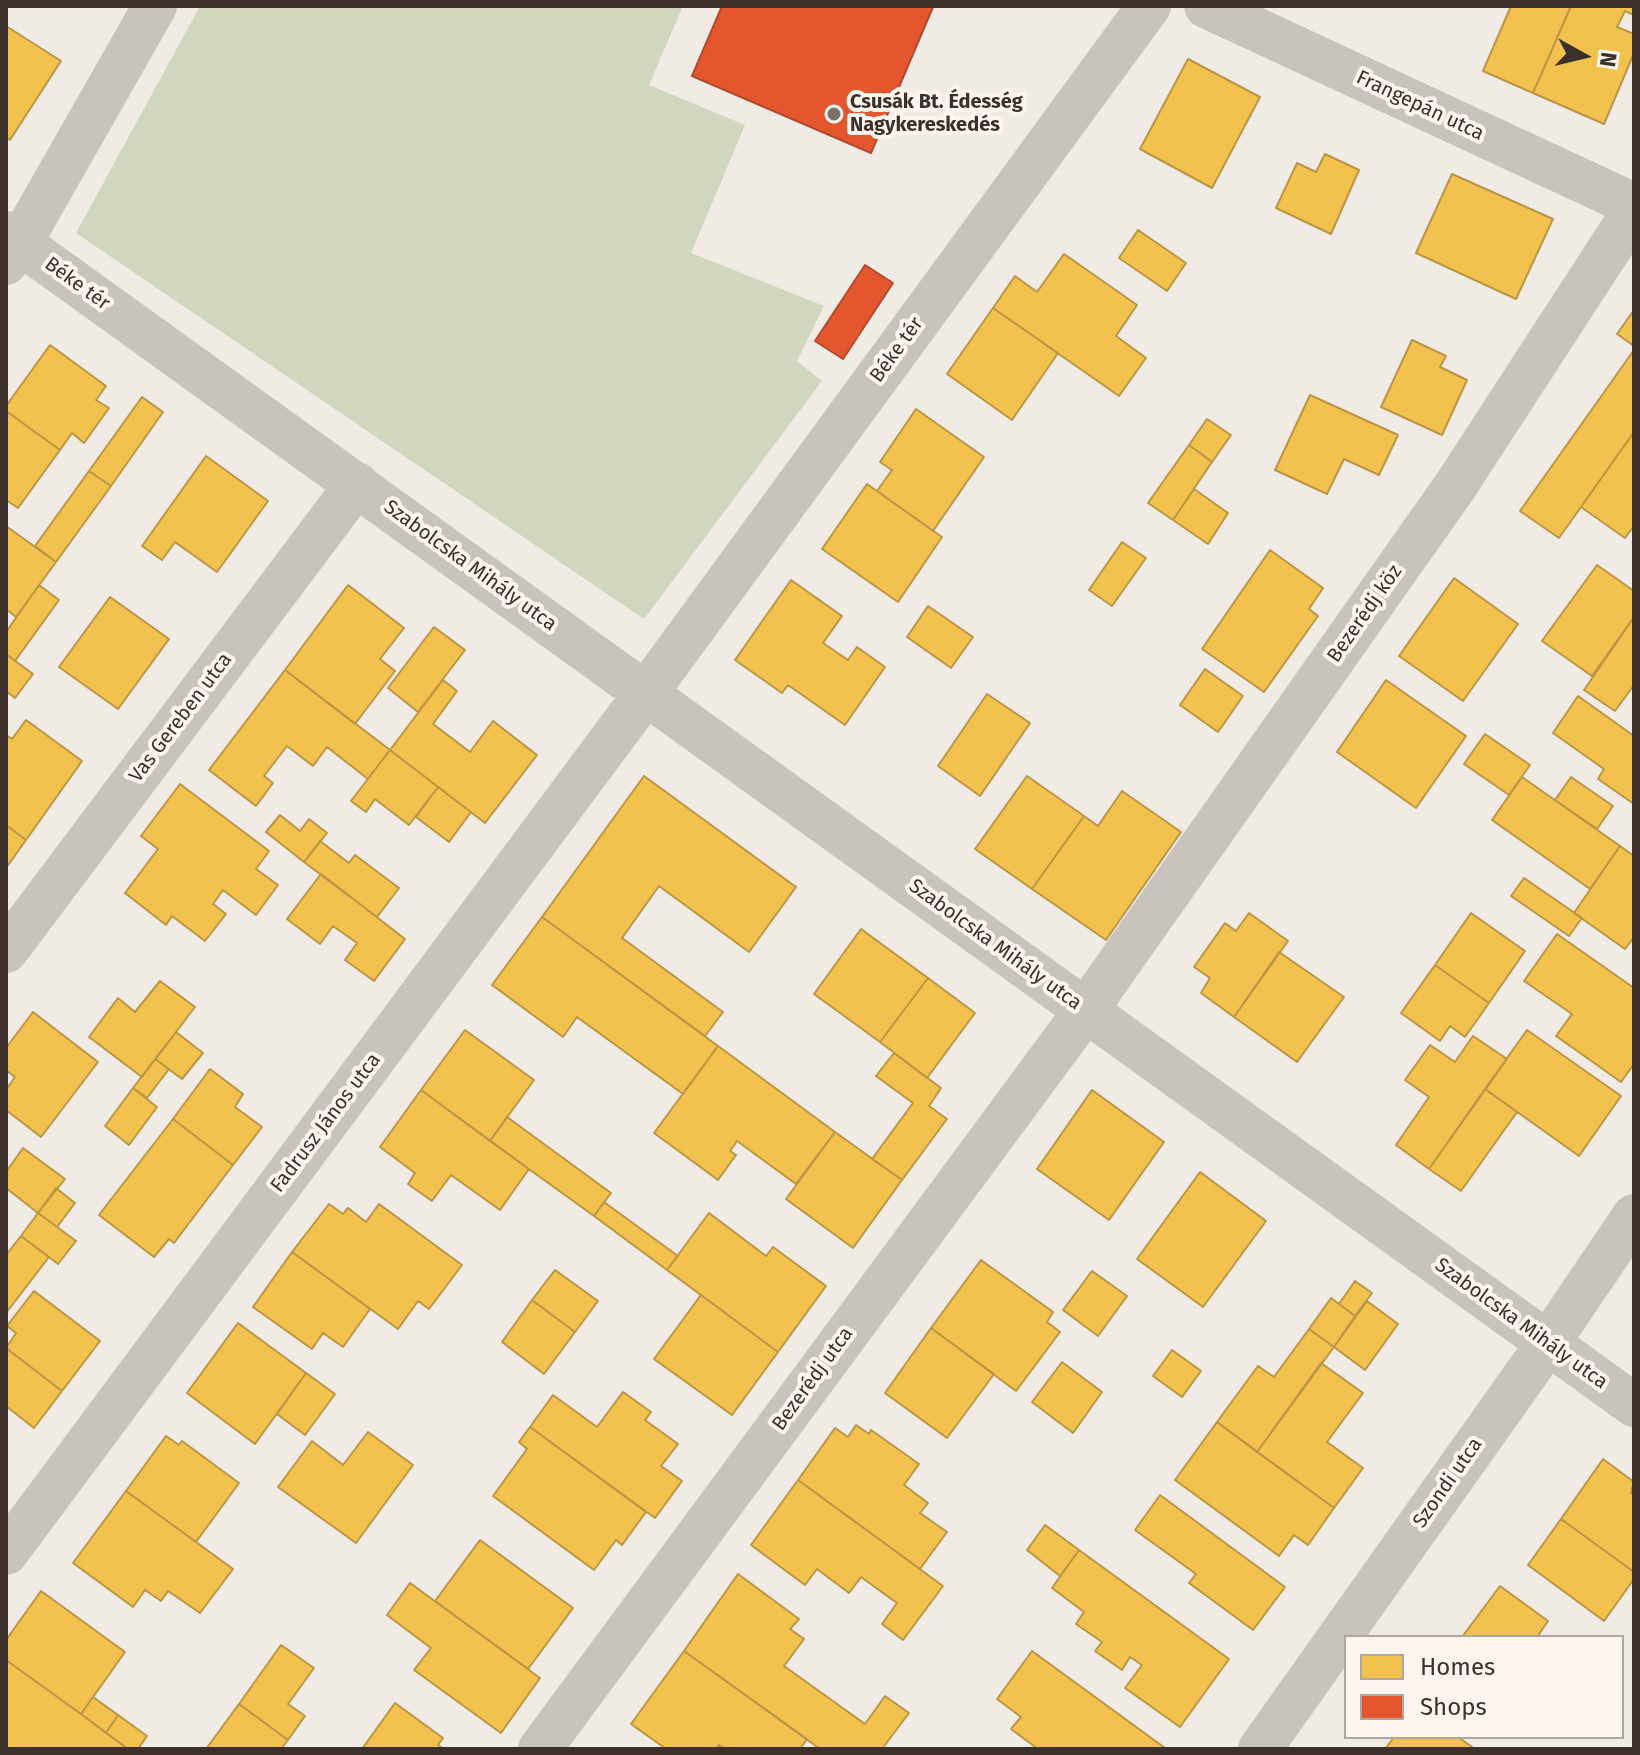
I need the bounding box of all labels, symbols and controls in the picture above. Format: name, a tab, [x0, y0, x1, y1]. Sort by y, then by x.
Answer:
north arrow	[1544, 16, 1624, 96]
text: N	[1594, 50, 1623, 69]
street label: Frangepán utca	[1352, 66, 1488, 146]
place label: Csusák Bt. Édesség Nagykereskedés	[850, 90, 1023, 137]
marker: Csusák Bt. Édesség Nagykereskedés	[825, 105, 843, 123]
street label: Béke tér	[40, 252, 114, 316]
street label: Béke tér	[865, 313, 929, 387]
street label: Szabolcska Mihály utca	[379, 495, 561, 637]
street label: Bezerédj köz	[1323, 561, 1407, 667]
street label: Vas Gereben utca	[125, 649, 237, 787]
street label: Szabolcska Mihály utca	[904, 874, 1086, 1016]
street label: Fadrusz János utca	[266, 1049, 386, 1197]
street label: Szabolcska Mihály utca	[1430, 1253, 1612, 1395]
street label: Bezerédj utca	[767, 1323, 859, 1435]
street label: Szondi utca	[1408, 1433, 1488, 1533]
legend	[1344, 1635, 1624, 1739]
text: Homes	[1420, 1653, 1495, 1681]
text: Shops	[1420, 1693, 1487, 1721]

